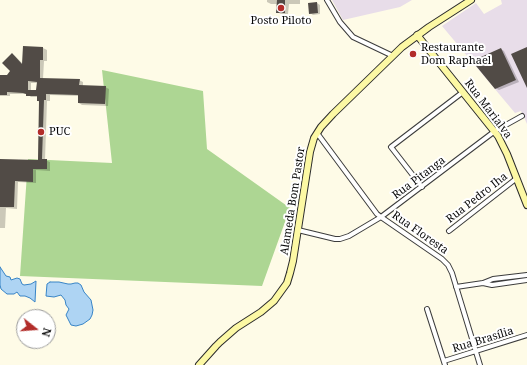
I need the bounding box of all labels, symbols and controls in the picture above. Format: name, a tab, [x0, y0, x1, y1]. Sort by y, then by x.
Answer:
marker: Posto Piloto	[276, 3, 286, 13]
place label: Posto Piloto	[250, 14, 312, 28]
place label: Restaurante Dom Raphael	[421, 41, 491, 67]
marker: Restaurante Dom Raphael	[408, 49, 418, 59]
street label: Rua Marialva	[461, 77, 515, 141]
place label: PUC	[49, 125, 70, 139]
marker: PUC	[36, 127, 46, 137]
street label: Alameda Bom Pastor	[278, 146, 308, 256]
street label: Rua Pitanga	[390, 154, 448, 202]
street label: Rua Pedro Iha	[444, 170, 510, 226]
street label: Rua Floresta	[389, 209, 451, 257]
north arrow	[16, 309, 56, 349]
street label: Rua Brasília	[451, 324, 515, 356]
text: N	[39, 326, 55, 339]

